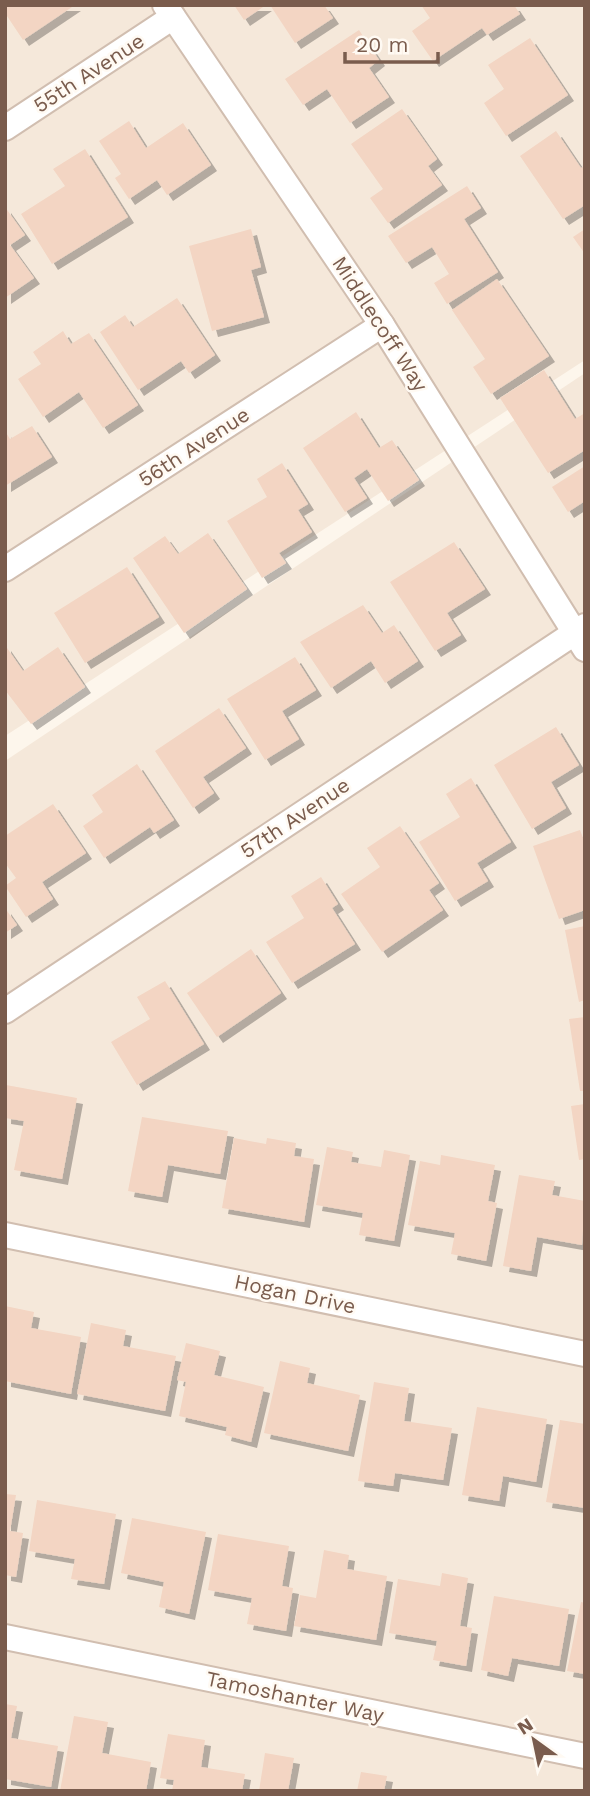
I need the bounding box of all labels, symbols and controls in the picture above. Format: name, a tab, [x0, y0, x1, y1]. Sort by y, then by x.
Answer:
scale bar	[345, 21, 438, 65]
street label: 55th Avenue	[29, 28, 149, 118]
text: 20 m	[356, 32, 408, 57]
street label: Middlecoff Way	[327, 251, 434, 396]
street label: 56th Avenue	[134, 401, 254, 492]
street label: 57th Avenue	[235, 772, 354, 863]
street label: Hogan Drive	[232, 1268, 358, 1319]
street label: Tamoshanter Way	[204, 1665, 386, 1728]
north arrow	[499, 1705, 569, 1775]
text: N	[513, 1713, 537, 1740]

